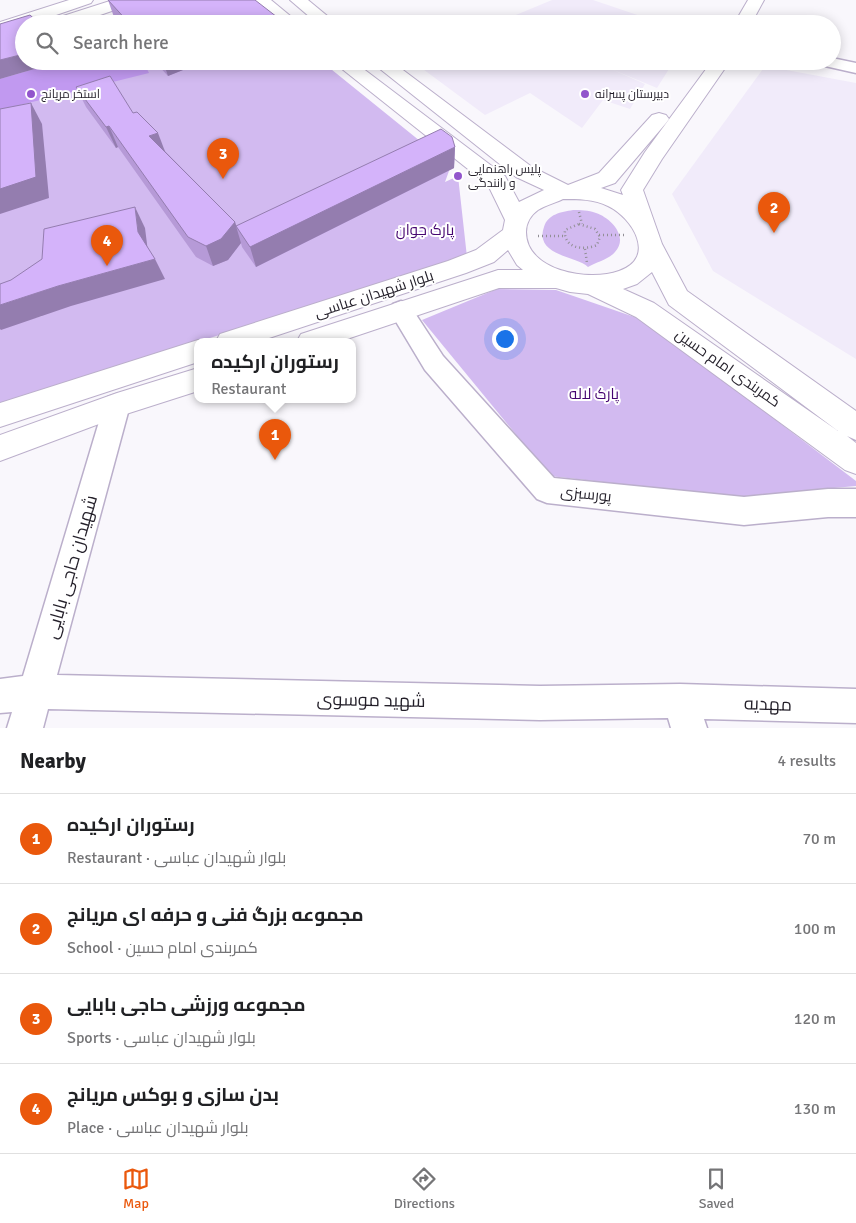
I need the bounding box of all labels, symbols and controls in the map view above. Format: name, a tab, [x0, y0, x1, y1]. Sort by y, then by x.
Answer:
search box	[15, 15, 841, 70]
icon: search	[33, 29, 61, 57]
text: Search here	[73, 31, 169, 55]
place label: استخر مریانج	[41, 87, 100, 102]
place label: دبیرستان پسرانه	[595, 87, 669, 103]
marker: استخر مریانج	[25, 88, 37, 100]
marker: دبیرستان پسرانه	[579, 88, 591, 100]
pin: 3	[207, 138, 239, 179]
place label: پلیس راهنمایی و رانندگی	[468, 162, 542, 191]
marker: پلیس راهنمایی و رانندگی	[452, 170, 464, 182]
pin: 2	[758, 192, 790, 233]
park label: پارک جوان	[396, 221, 454, 240]
pin: 4	[91, 225, 123, 266]
street label: بلوار شهیدان عباسی	[312, 266, 436, 323]
street label: کمربندی امام حسین	[671, 325, 784, 412]
your location	[492, 326, 518, 352]
popup	[194, 338, 356, 403]
text: رستوران ارکیده	[211, 350, 339, 374]
text: Restaurant	[211, 379, 286, 399]
park label: پارک لاله	[569, 385, 619, 404]
pin: 1	[259, 419, 291, 460]
street label: پورسبزی	[559, 482, 612, 507]
street label: شهیدان حاجی بابایی	[40, 493, 102, 641]
street label: شهید موسوی	[316, 688, 426, 712]
street label: مهدیه	[743, 692, 793, 716]
text: Nearby	[20, 748, 86, 774]
text: 4 results	[777, 751, 836, 771]
text: رستوران ارکیده	[67, 813, 195, 837]
text: 1	[32, 829, 40, 849]
text: 70 m	[802, 829, 836, 849]
text: Restaurant · بلوار شهیدان عباسی	[67, 848, 286, 868]
text: مجموعه بزرگ فنی و حرفه ای مریانج	[67, 903, 364, 927]
text: 2	[32, 919, 40, 939]
text: 100 m	[794, 919, 836, 939]
text: School · کمربندی امام حسین	[67, 938, 258, 958]
text: مجموعه ورزشی حاجی بابایی	[67, 993, 306, 1017]
text: 3	[32, 1009, 40, 1029]
text: 120 m	[794, 1009, 836, 1029]
text: Sports · بلوار شهیدان عباسی	[67, 1028, 256, 1048]
text: بدن سازی و بوکس مریانج	[67, 1083, 279, 1107]
text: 4	[32, 1099, 40, 1119]
text: 130 m	[794, 1099, 836, 1119]
text: Place · بلوار شهیدان عباسی	[67, 1118, 249, 1138]
tab: Map	[122, 1165, 150, 1212]
tab: Directions	[394, 1165, 455, 1212]
tab: Saved	[699, 1165, 734, 1212]

